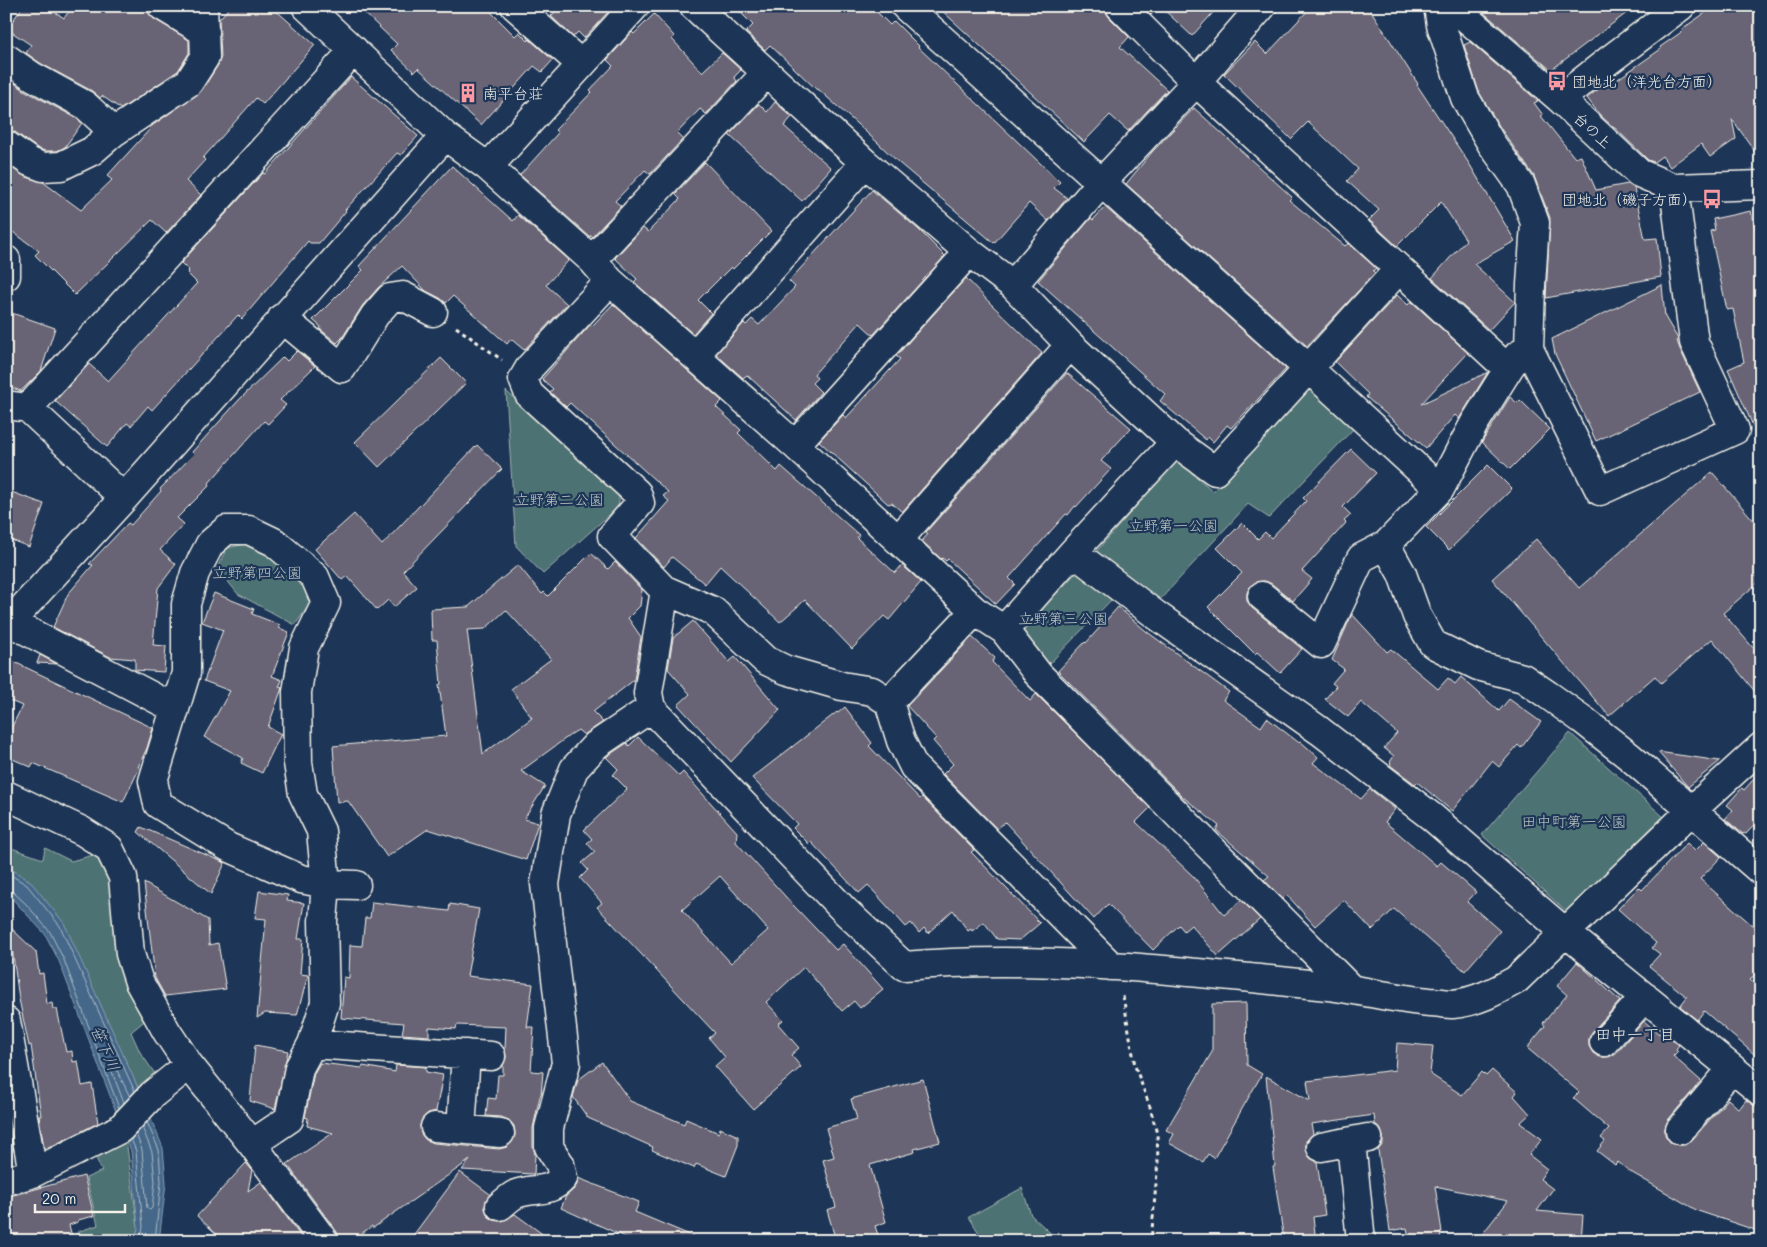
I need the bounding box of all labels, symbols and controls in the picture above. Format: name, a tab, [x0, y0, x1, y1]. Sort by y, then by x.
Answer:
bus stop icon: 団地北（洋光台方面）	[1546, 70, 1568, 92]
place label: 団地北（洋光台方面）	[1572, 71, 1722, 91]
building icon: 南平台荘	[457, 82, 479, 104]
place label: 南平台荘	[483, 83, 543, 103]
street label: 台の上	[1570, 107, 1616, 153]
bus stop icon: 団地北（磯子方面）	[1701, 188, 1723, 210]
place label: 団地北（磯子方面）	[1562, 189, 1697, 209]
park label: 立野第二公園	[514, 489, 604, 509]
park label: 立野第一公園	[1128, 515, 1218, 535]
park label: 立野第四公園	[212, 562, 302, 582]
park label: 立野第三公園	[1018, 608, 1108, 628]
park label: 田中町第一公園	[1521, 811, 1627, 831]
water label: 笹下川	[87, 1022, 125, 1074]
district label: 田中一丁目	[1595, 1023, 1675, 1044]
scale bar	[35, 1182, 125, 1214]
text: 20 m	[42, 1188, 76, 1208]

